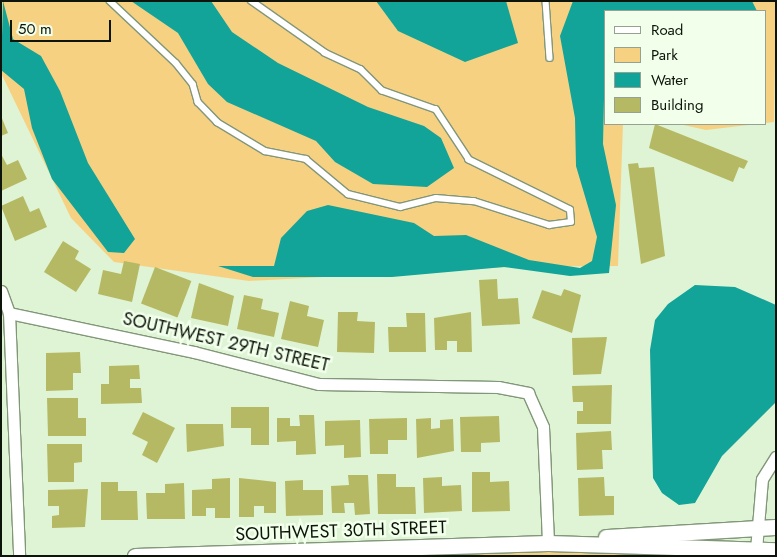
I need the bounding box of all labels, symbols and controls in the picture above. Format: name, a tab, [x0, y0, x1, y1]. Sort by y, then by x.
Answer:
scale bar	[12, 10, 114, 42]
legend	[604, 10, 767, 125]
text: 50 m	[18, 18, 52, 40]
text: Road	[651, 19, 683, 41]
text: Park	[651, 44, 678, 66]
text: Water	[651, 69, 688, 91]
text: Building	[651, 94, 703, 116]
street label: SOUTHWEST 29TH STREET	[121, 308, 331, 376]
street label: SOUTHWEST 30TH STREET	[235, 517, 447, 545]

